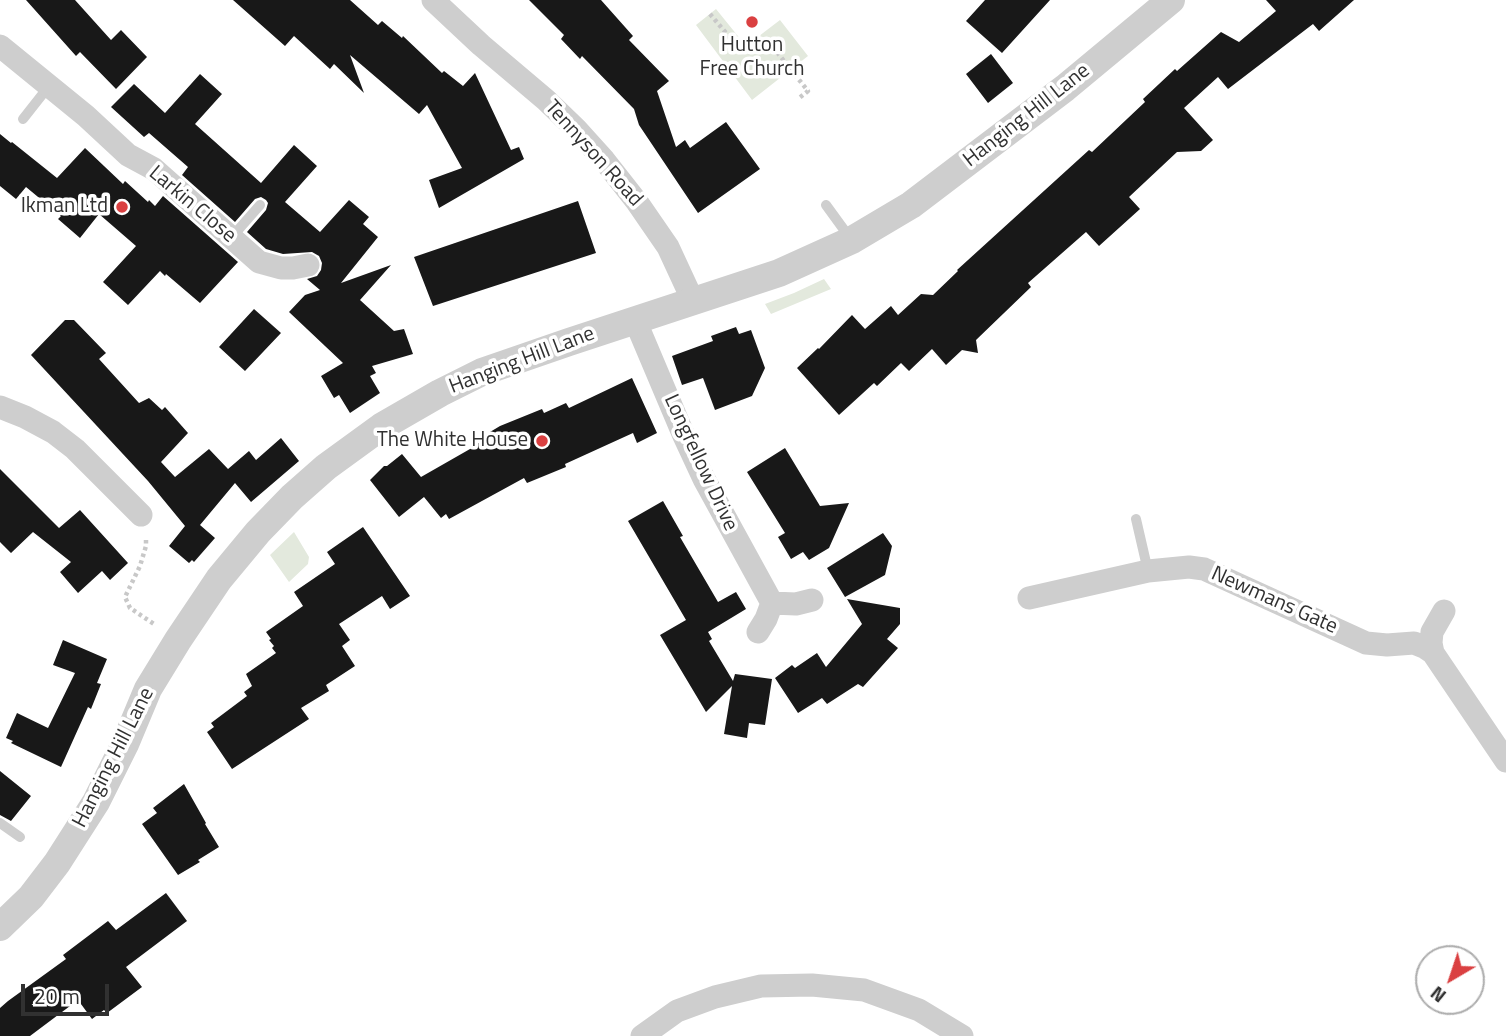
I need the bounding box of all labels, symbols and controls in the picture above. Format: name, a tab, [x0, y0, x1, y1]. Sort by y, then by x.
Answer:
marker: Hutton Free Church	[744, 14, 760, 30]
place label: Hutton Free Church	[700, 33, 804, 83]
street label: Hanging Hill Lane	[959, 59, 1095, 173]
street label: Tennyson Road	[539, 96, 647, 212]
street label: Larkin Close	[143, 161, 241, 249]
place label: Ikman Ltd	[21, 194, 108, 220]
marker: Ikman Ltd	[114, 199, 130, 215]
street label: Hanging Hill Lane	[446, 322, 598, 400]
street label: Longfellow Drive	[657, 391, 743, 535]
place label: The White House	[377, 428, 528, 454]
marker: The White House	[534, 433, 550, 449]
street label: Newmans Gate	[1207, 562, 1341, 640]
street label: Hanging Hill Lane	[68, 684, 160, 832]
north arrow	[1415, 945, 1485, 1015]
scale bar	[24, 970, 112, 1014]
text: 20 m	[34, 980, 80, 1012]
text: N	[1423, 980, 1452, 1011]

